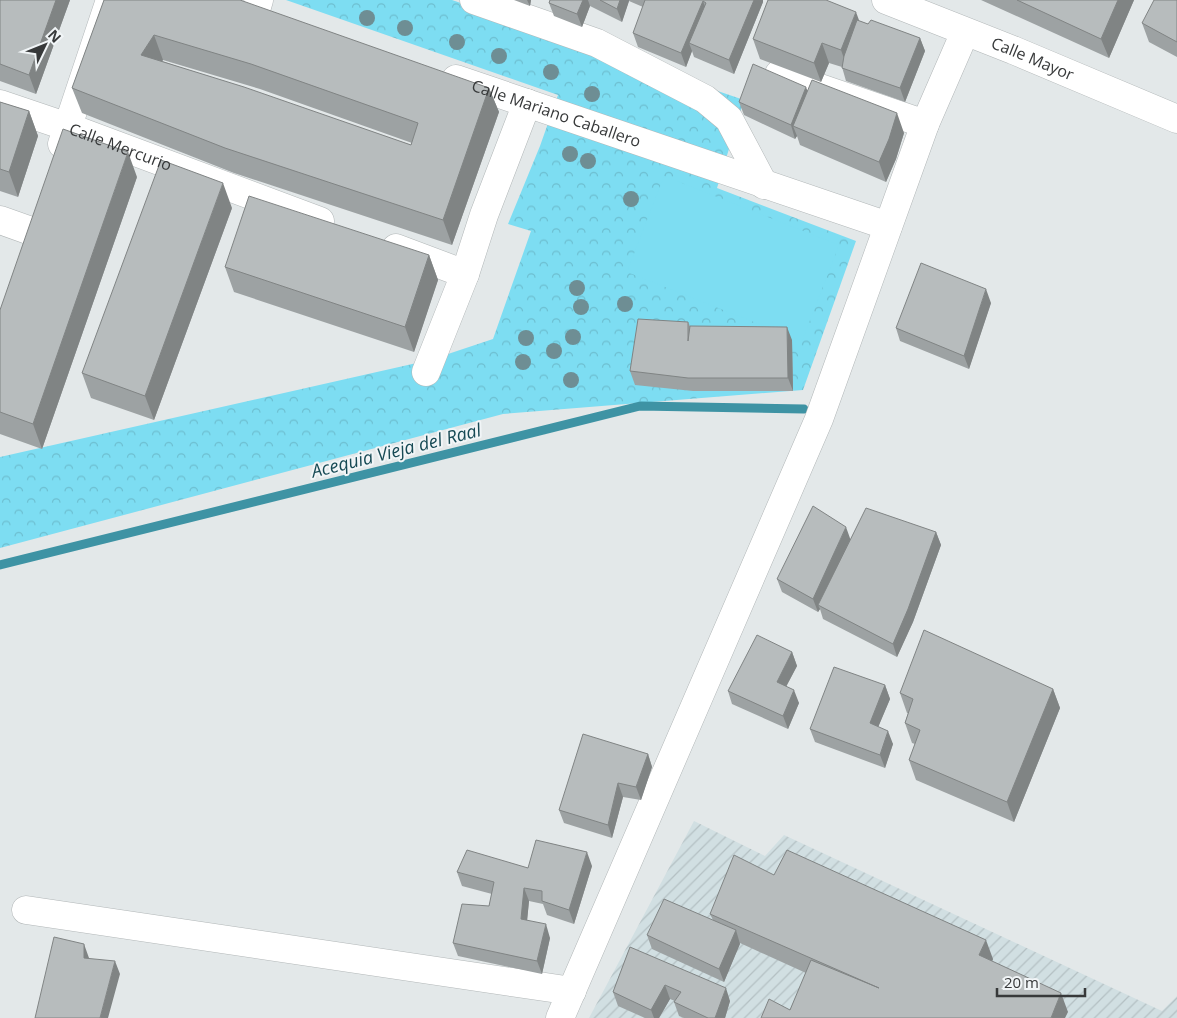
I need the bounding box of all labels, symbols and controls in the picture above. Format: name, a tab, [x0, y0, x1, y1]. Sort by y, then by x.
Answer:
north arrow	[20, 20, 70, 70]
text: N	[44, 25, 66, 46]
street label: Calle Mayor	[988, 32, 1078, 86]
street label: Calle Mariano Caballero	[469, 74, 644, 152]
street label: Calle Mercurio	[66, 117, 175, 176]
water label: Acequia Vieja del Raal	[307, 417, 484, 483]
scale bar	[997, 966, 1084, 998]
text: 20 m	[1004, 972, 1039, 992]

